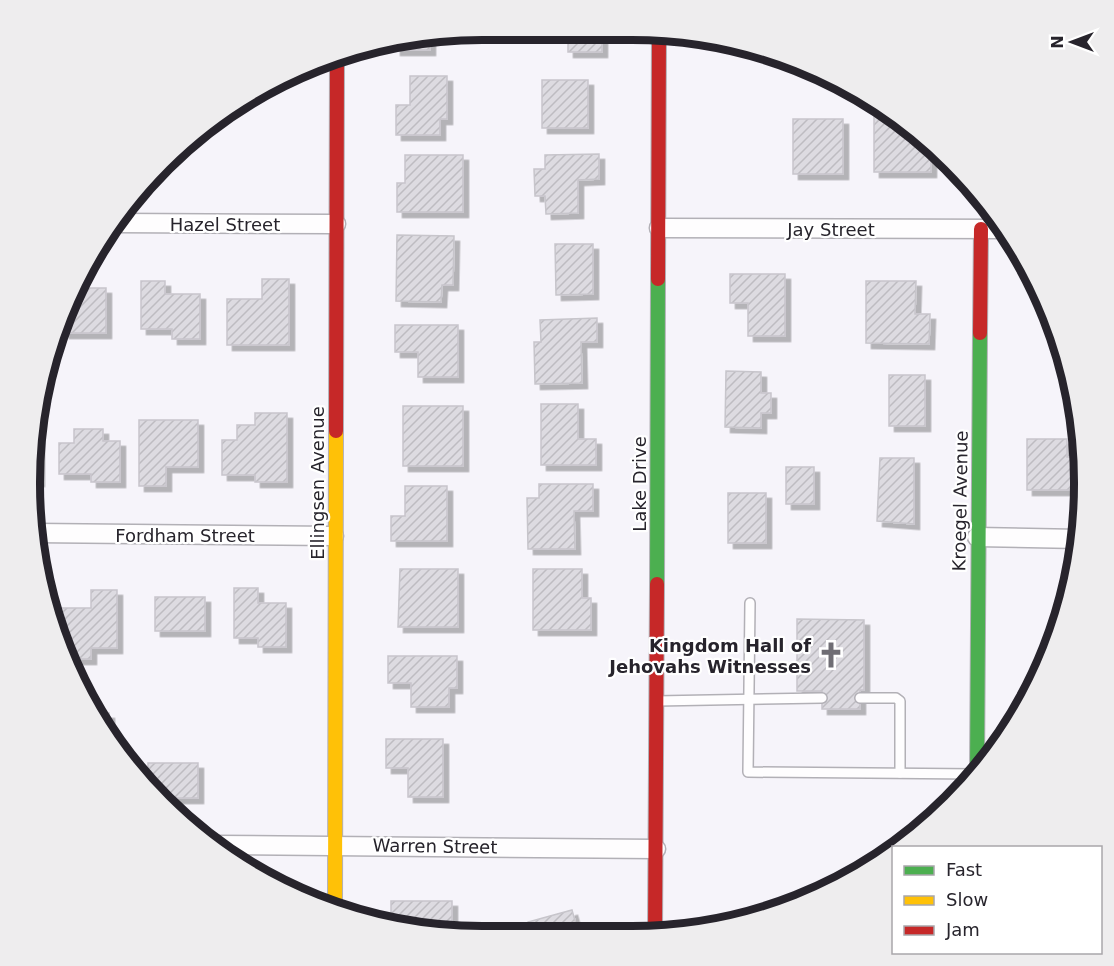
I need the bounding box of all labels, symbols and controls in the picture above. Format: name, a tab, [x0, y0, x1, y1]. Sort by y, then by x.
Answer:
north arrow	[1042, 12, 1102, 72]
text: N	[1048, 35, 1067, 49]
street label: Hazel Street	[170, 214, 280, 235]
street label: Jay Street	[786, 219, 875, 240]
street label: Ellingsen Avenue	[307, 406, 328, 560]
street label: Kroegel Avenue	[948, 430, 972, 572]
street label: Lake Drive	[629, 436, 650, 532]
street label: Fordham Street	[115, 525, 255, 546]
place label: Kingdom Hall of Jehovahs Witnesses	[607, 635, 811, 677]
church icon: Kingdom Hall of Jehovahs Witnesses	[816, 640, 846, 670]
street label: Warren Street	[372, 834, 498, 858]
legend	[892, 846, 1102, 954]
text: Fast	[946, 859, 982, 880]
text: Slow	[946, 889, 988, 910]
text: Jam	[945, 919, 980, 940]

